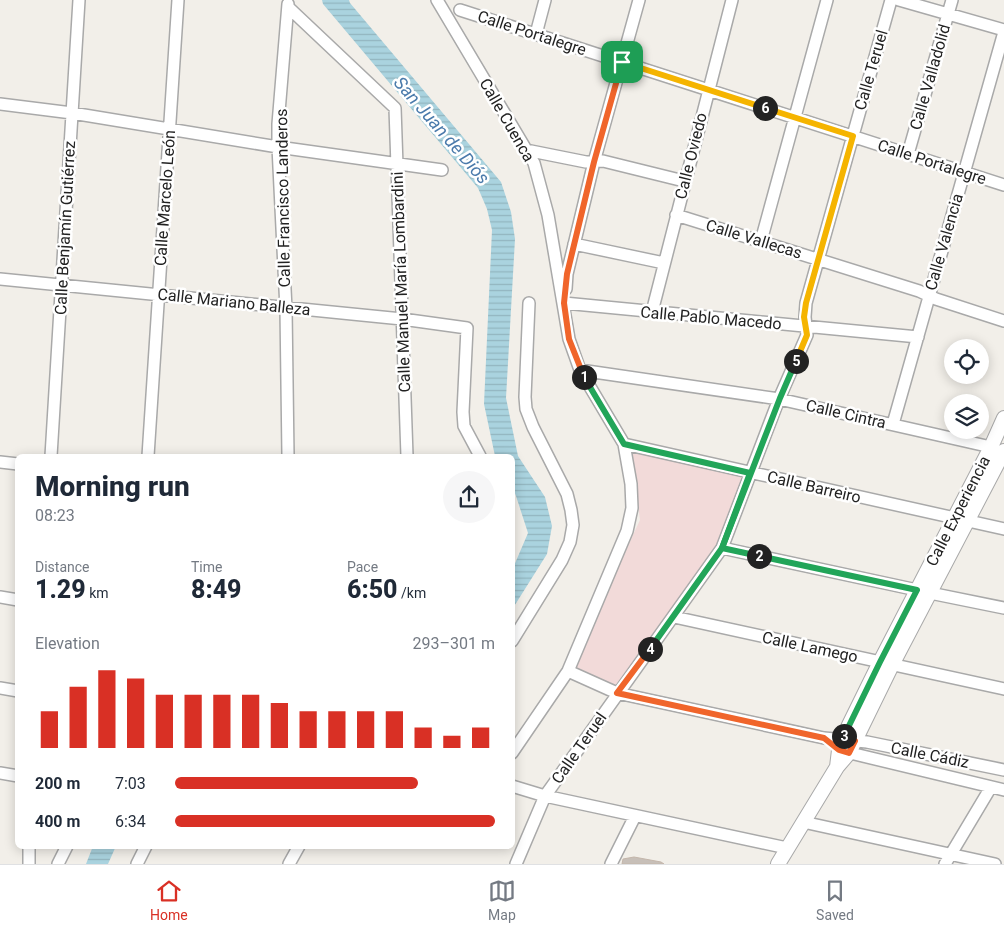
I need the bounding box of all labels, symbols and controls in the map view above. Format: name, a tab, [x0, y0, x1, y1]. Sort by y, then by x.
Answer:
street label: Calle Portalegre	[475, 6, 589, 60]
street label: Calle Valladolid	[906, 22, 954, 132]
street label: Calle Teruel	[850, 28, 892, 112]
pin	[601, 41, 643, 83]
icon: arrive	[608, 48, 636, 76]
water label: San Juan de Diós	[390, 72, 494, 188]
street label: Calle Cuenca	[476, 75, 538, 165]
pin: 6	[752, 96, 778, 120]
text: 6	[761, 100, 770, 116]
street label: Calle Francisco Landeros	[272, 108, 294, 288]
street label: Calle Oviedo	[671, 111, 711, 201]
street label: Calle Marcelo León	[151, 129, 179, 267]
street label: Calle Portalegre	[875, 135, 989, 189]
street label: Calle Benjamín Gutiérrez	[51, 140, 79, 316]
street label: Calle Manuel María Lombardini	[388, 171, 414, 393]
street label: Calle Valencia	[921, 191, 967, 293]
street label: Calle Vallecas	[704, 215, 804, 263]
street label: Calle Mariano Balleza	[157, 285, 311, 319]
street label: Calle Pablo Macedo	[640, 302, 782, 334]
map controls	[944, 339, 989, 439]
button: locate	[944, 339, 989, 384]
pin: 5	[784, 348, 808, 374]
text: 5	[792, 353, 801, 369]
pin: 1	[572, 364, 596, 390]
text: 1	[580, 369, 589, 385]
button: layers	[944, 394, 989, 439]
street label: Calle Cintra	[804, 396, 888, 432]
street label: Calle Experiencia	[922, 453, 994, 569]
street label: Calle Barreiro	[765, 467, 863, 507]
text: Morning run	[35, 470, 190, 503]
button: share	[443, 471, 495, 523]
text: 08:23	[35, 506, 75, 525]
pin: 2	[746, 544, 772, 568]
text: 2	[755, 548, 764, 564]
text: Distance	[35, 559, 90, 575]
text: Time	[191, 559, 222, 575]
text: Pace	[347, 559, 378, 575]
text: 1.29	[35, 575, 86, 604]
text: 8:49	[191, 575, 242, 604]
text: 6:50	[347, 575, 398, 604]
text: km	[86, 585, 109, 601]
text: /km	[398, 585, 426, 601]
street label: Calle Lamego	[760, 628, 860, 666]
text: Elevation	[35, 634, 100, 653]
text: 293–301 m	[413, 634, 495, 653]
pin: 4	[638, 636, 662, 662]
text: 4	[646, 641, 655, 657]
street label: Calle Teruel	[547, 709, 611, 787]
pin: 3	[832, 724, 856, 748]
text: 3	[840, 728, 849, 744]
street label: Calle Cádiz	[889, 738, 971, 772]
text: 200 m	[35, 774, 80, 793]
text: 7:03	[115, 774, 146, 793]
text: 400 m	[35, 812, 80, 831]
text: 6:34	[115, 812, 146, 831]
tab: Home	[150, 877, 188, 923]
tab: Map	[488, 877, 516, 923]
tab: Saved	[816, 877, 854, 923]

